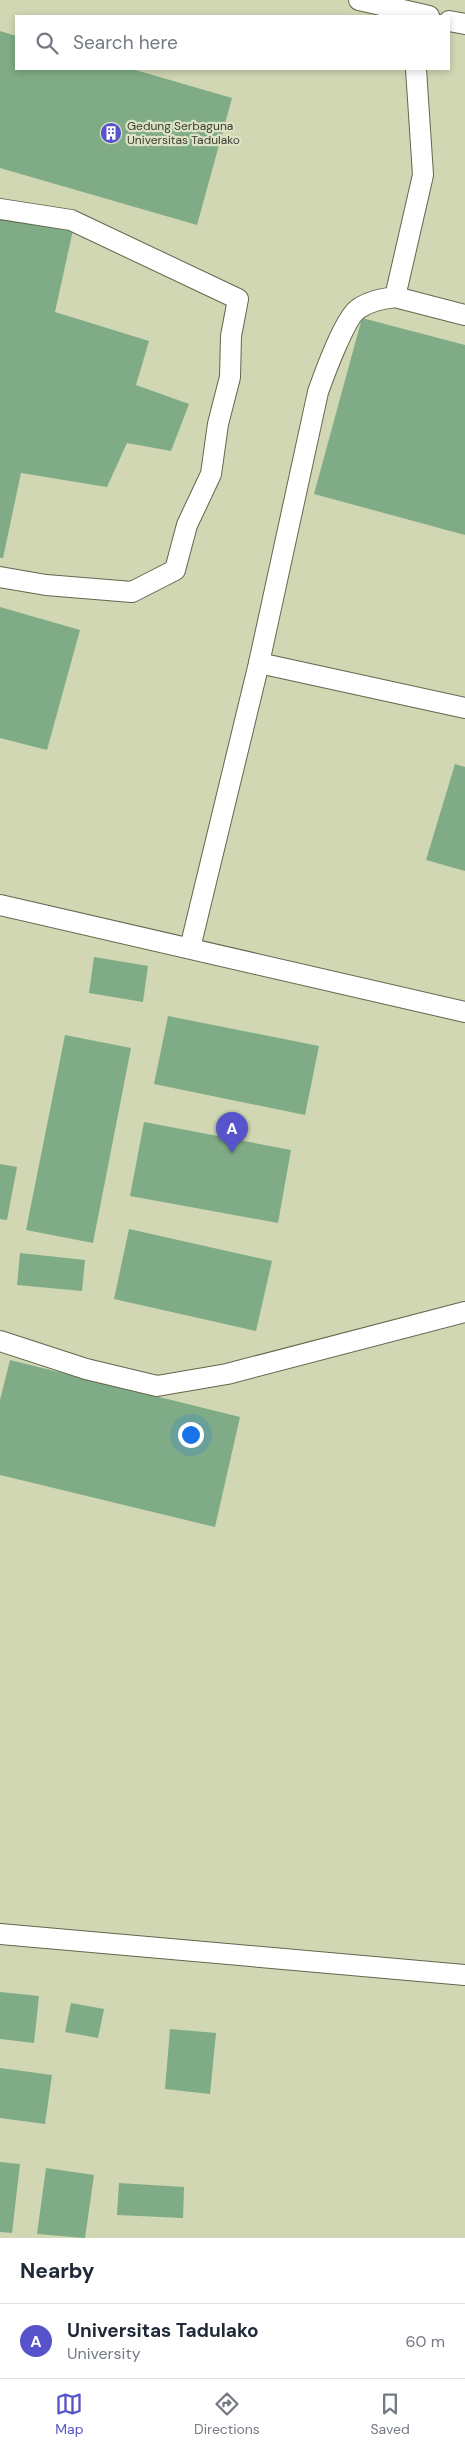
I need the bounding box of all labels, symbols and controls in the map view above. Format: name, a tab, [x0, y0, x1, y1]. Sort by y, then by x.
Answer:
search box	[15, 15, 450, 70]
icon: search	[33, 29, 61, 57]
text: Search here	[73, 30, 178, 55]
place label: Gedung Serbaguna Universitas Tadulako	[127, 118, 240, 148]
building icon: Gedung Serbaguna Universitas Tadulako	[99, 121, 123, 145]
pin: A	[216, 1112, 248, 1153]
your location	[178, 1422, 204, 1448]
text: Nearby	[20, 2257, 94, 2285]
text: Universitas Tadulako	[67, 2318, 259, 2343]
text: A	[30, 2331, 42, 2352]
text: 60 m	[405, 2331, 445, 2352]
text: University	[67, 2343, 141, 2364]
tab: Map	[55, 2390, 83, 2438]
tab: Directions	[194, 2390, 260, 2438]
tab: Saved	[370, 2390, 410, 2438]

